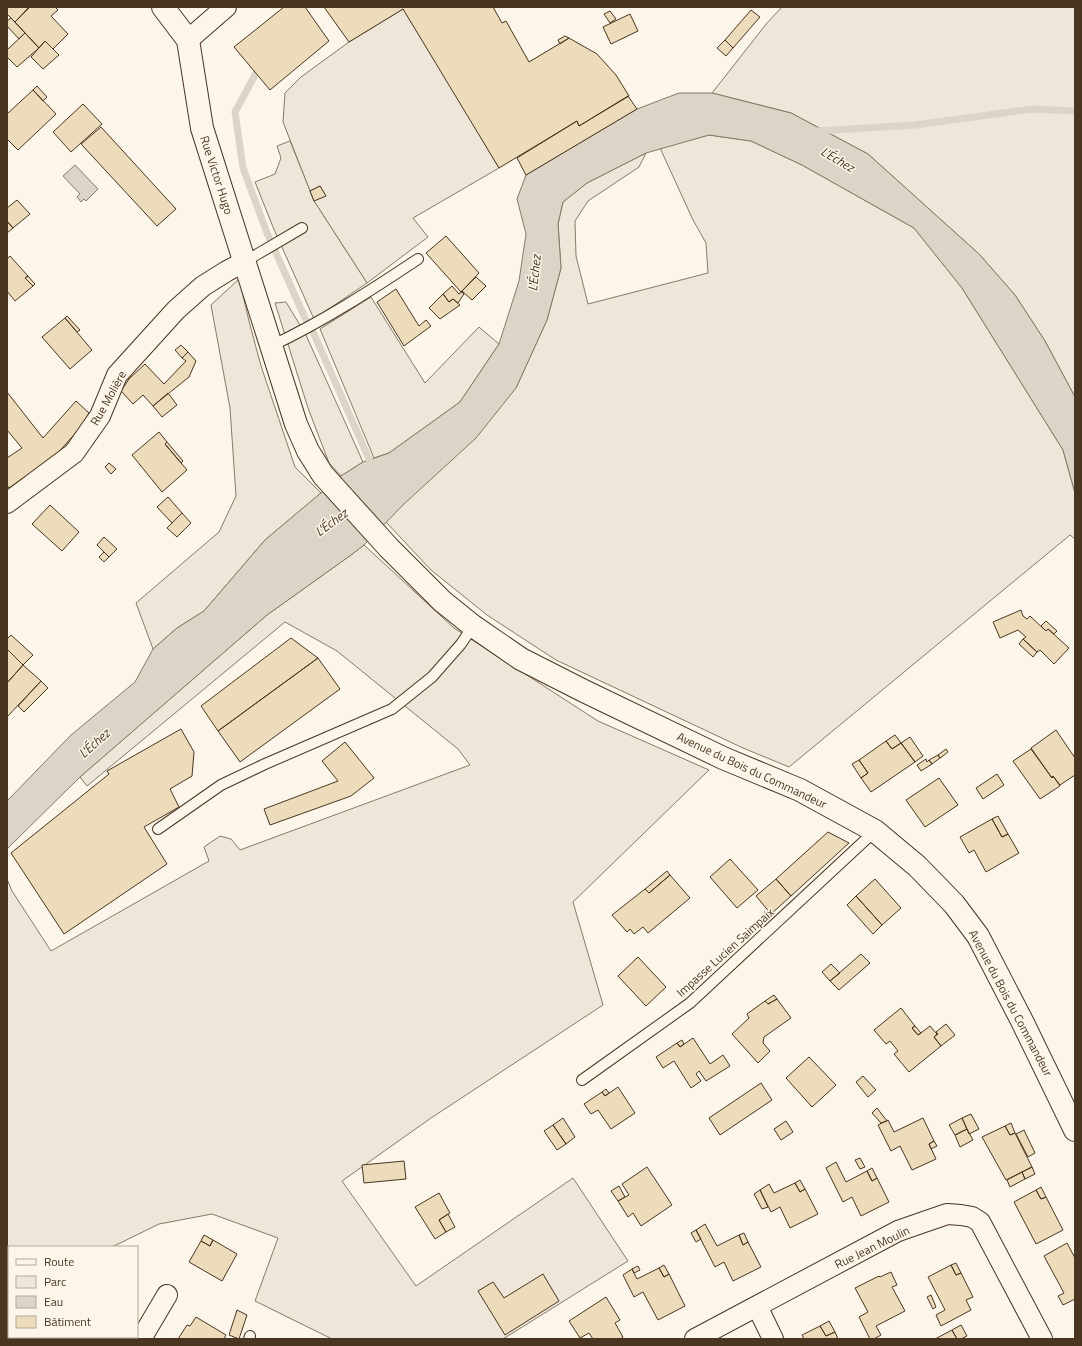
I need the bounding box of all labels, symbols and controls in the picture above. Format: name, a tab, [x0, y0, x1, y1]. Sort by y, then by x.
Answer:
street label: Rue Victor Hugo	[195, 133, 239, 217]
water label: L'Échez	[817, 141, 860, 178]
water label: L'Échez	[522, 252, 546, 292]
street label: Rue Molière	[85, 367, 131, 429]
water label: L'Échez	[310, 502, 353, 541]
water label: L'Échez	[74, 722, 115, 763]
street label: Avenue du Bois du Commandeur	[674, 727, 830, 813]
street label: Impasse Lucien Saimpaix	[672, 902, 779, 1001]
street label: Avenue du Bois du Commandeur	[964, 926, 1058, 1080]
street label: Rue Jean Moulin	[831, 1221, 913, 1273]
legend	[8, 1246, 138, 1338]
text: Route	[44, 1252, 74, 1271]
text: Parc	[44, 1272, 66, 1291]
text: Eau	[44, 1292, 63, 1311]
text: Bâtiment	[44, 1312, 92, 1331]

